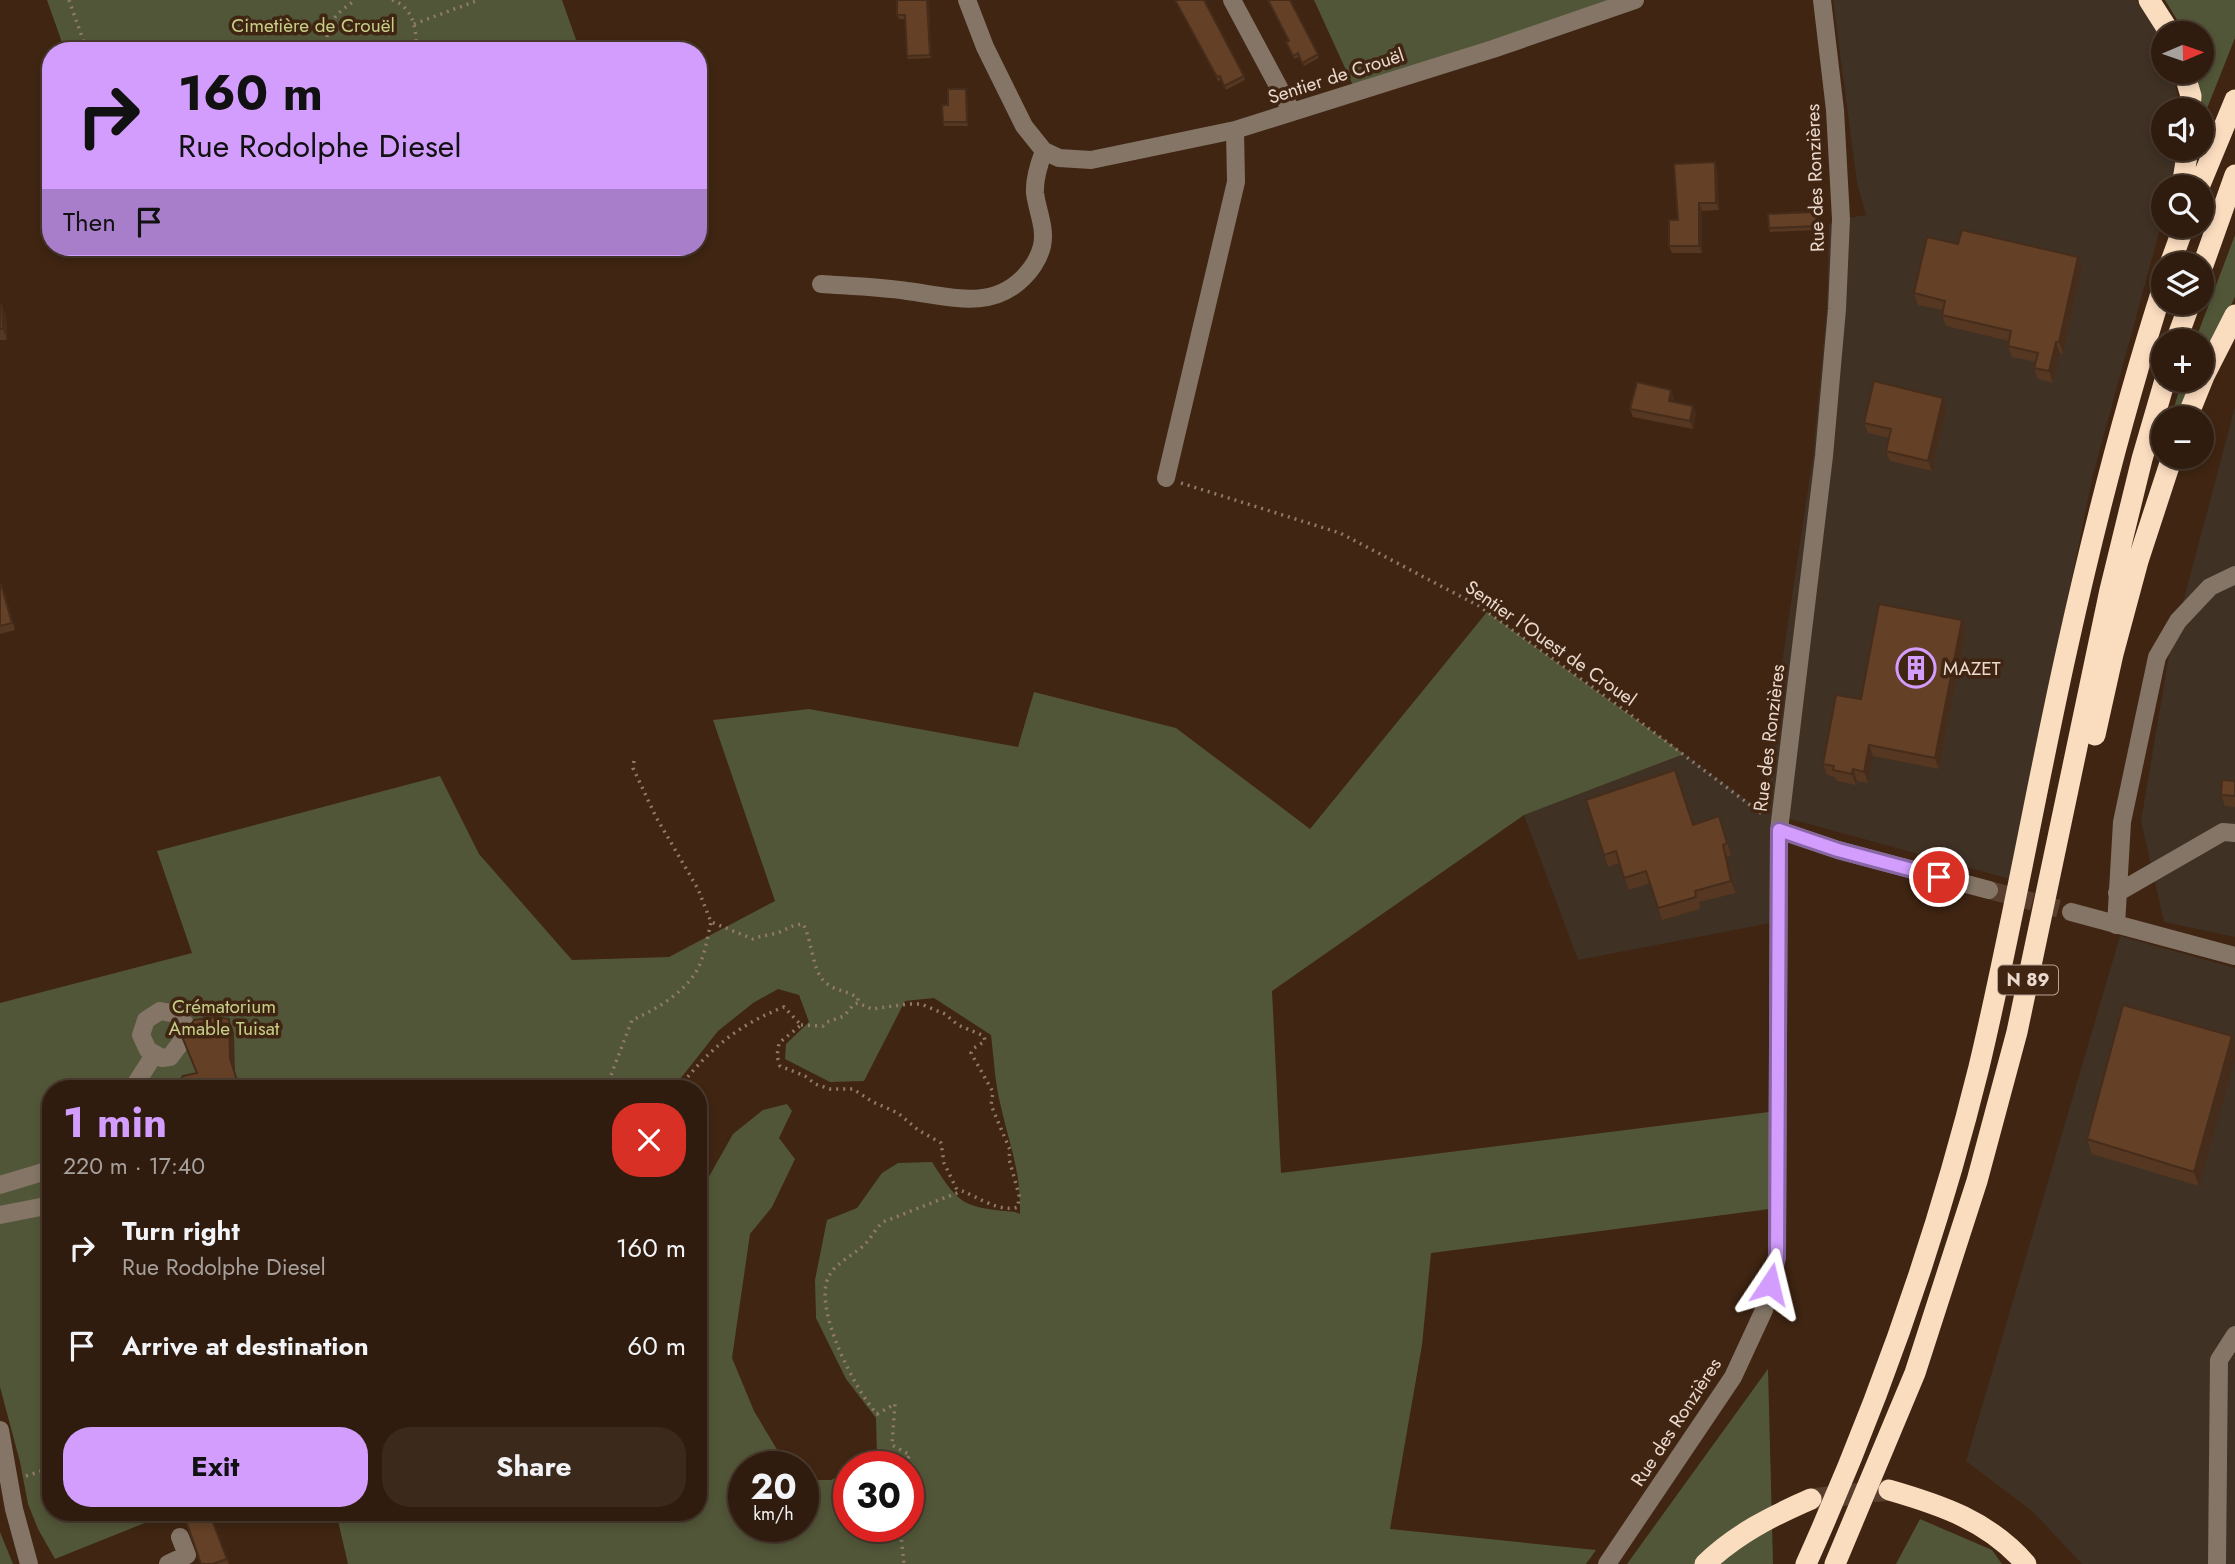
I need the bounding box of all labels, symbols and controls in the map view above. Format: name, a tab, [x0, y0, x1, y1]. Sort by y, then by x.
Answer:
park label: Cimetière de Crouël	[231, 12, 395, 39]
north arrow	[2151, 21, 2214, 84]
map controls	[2151, 21, 2214, 469]
street label: Sentier de Crouël	[1264, 41, 1408, 111]
text: 160 m	[178, 58, 323, 128]
icon: right	[63, 70, 154, 161]
button: sound	[2151, 98, 2214, 161]
street label: Rue des Ronzières	[1799, 103, 1831, 253]
text: Rue Rodolphe Diesel	[178, 123, 462, 169]
button: search	[2151, 175, 2214, 238]
text: Then	[63, 203, 116, 241]
icon: arrive	[130, 203, 168, 241]
button: layers	[2151, 252, 2214, 315]
button: +	[2151, 329, 2214, 392]
button: −	[2151, 406, 2214, 469]
street label: Sentier l'Ouest de Crouel	[1460, 574, 1642, 712]
building icon: MAZET	[1895, 647, 1937, 689]
place label: MAZET	[1943, 655, 2001, 682]
street label: Rue des Ronzières	[1747, 662, 1791, 813]
pin	[1909, 847, 1969, 907]
icon: arrive	[1920, 858, 1958, 896]
road number: N 89	[1998, 965, 2058, 995]
park label: Crématorium Amable Tuisat	[169, 993, 280, 1042]
text: 1 min	[63, 1092, 167, 1153]
button: close	[612, 1103, 686, 1177]
text: 220 m · 17:40	[63, 1149, 205, 1183]
text: Turn right	[122, 1212, 240, 1250]
icon: right	[63, 1229, 101, 1267]
text: 160 m	[616, 1229, 686, 1267]
position arrow	[1733, 1247, 1807, 1321]
text: Rue Rodolphe Diesel	[122, 1250, 326, 1284]
icon: arrive	[63, 1327, 101, 1365]
text: Arrive at destination	[122, 1327, 369, 1365]
text: 60 m	[627, 1327, 686, 1365]
street label: Rue des Ronzières	[1624, 1352, 1728, 1491]
button: Exit	[63, 1427, 368, 1507]
button: Share	[382, 1427, 686, 1507]
speed limit sign: 30	[833, 1451, 924, 1542]
text: 20	[750, 1462, 797, 1512]
text: km/h	[753, 1501, 794, 1527]

